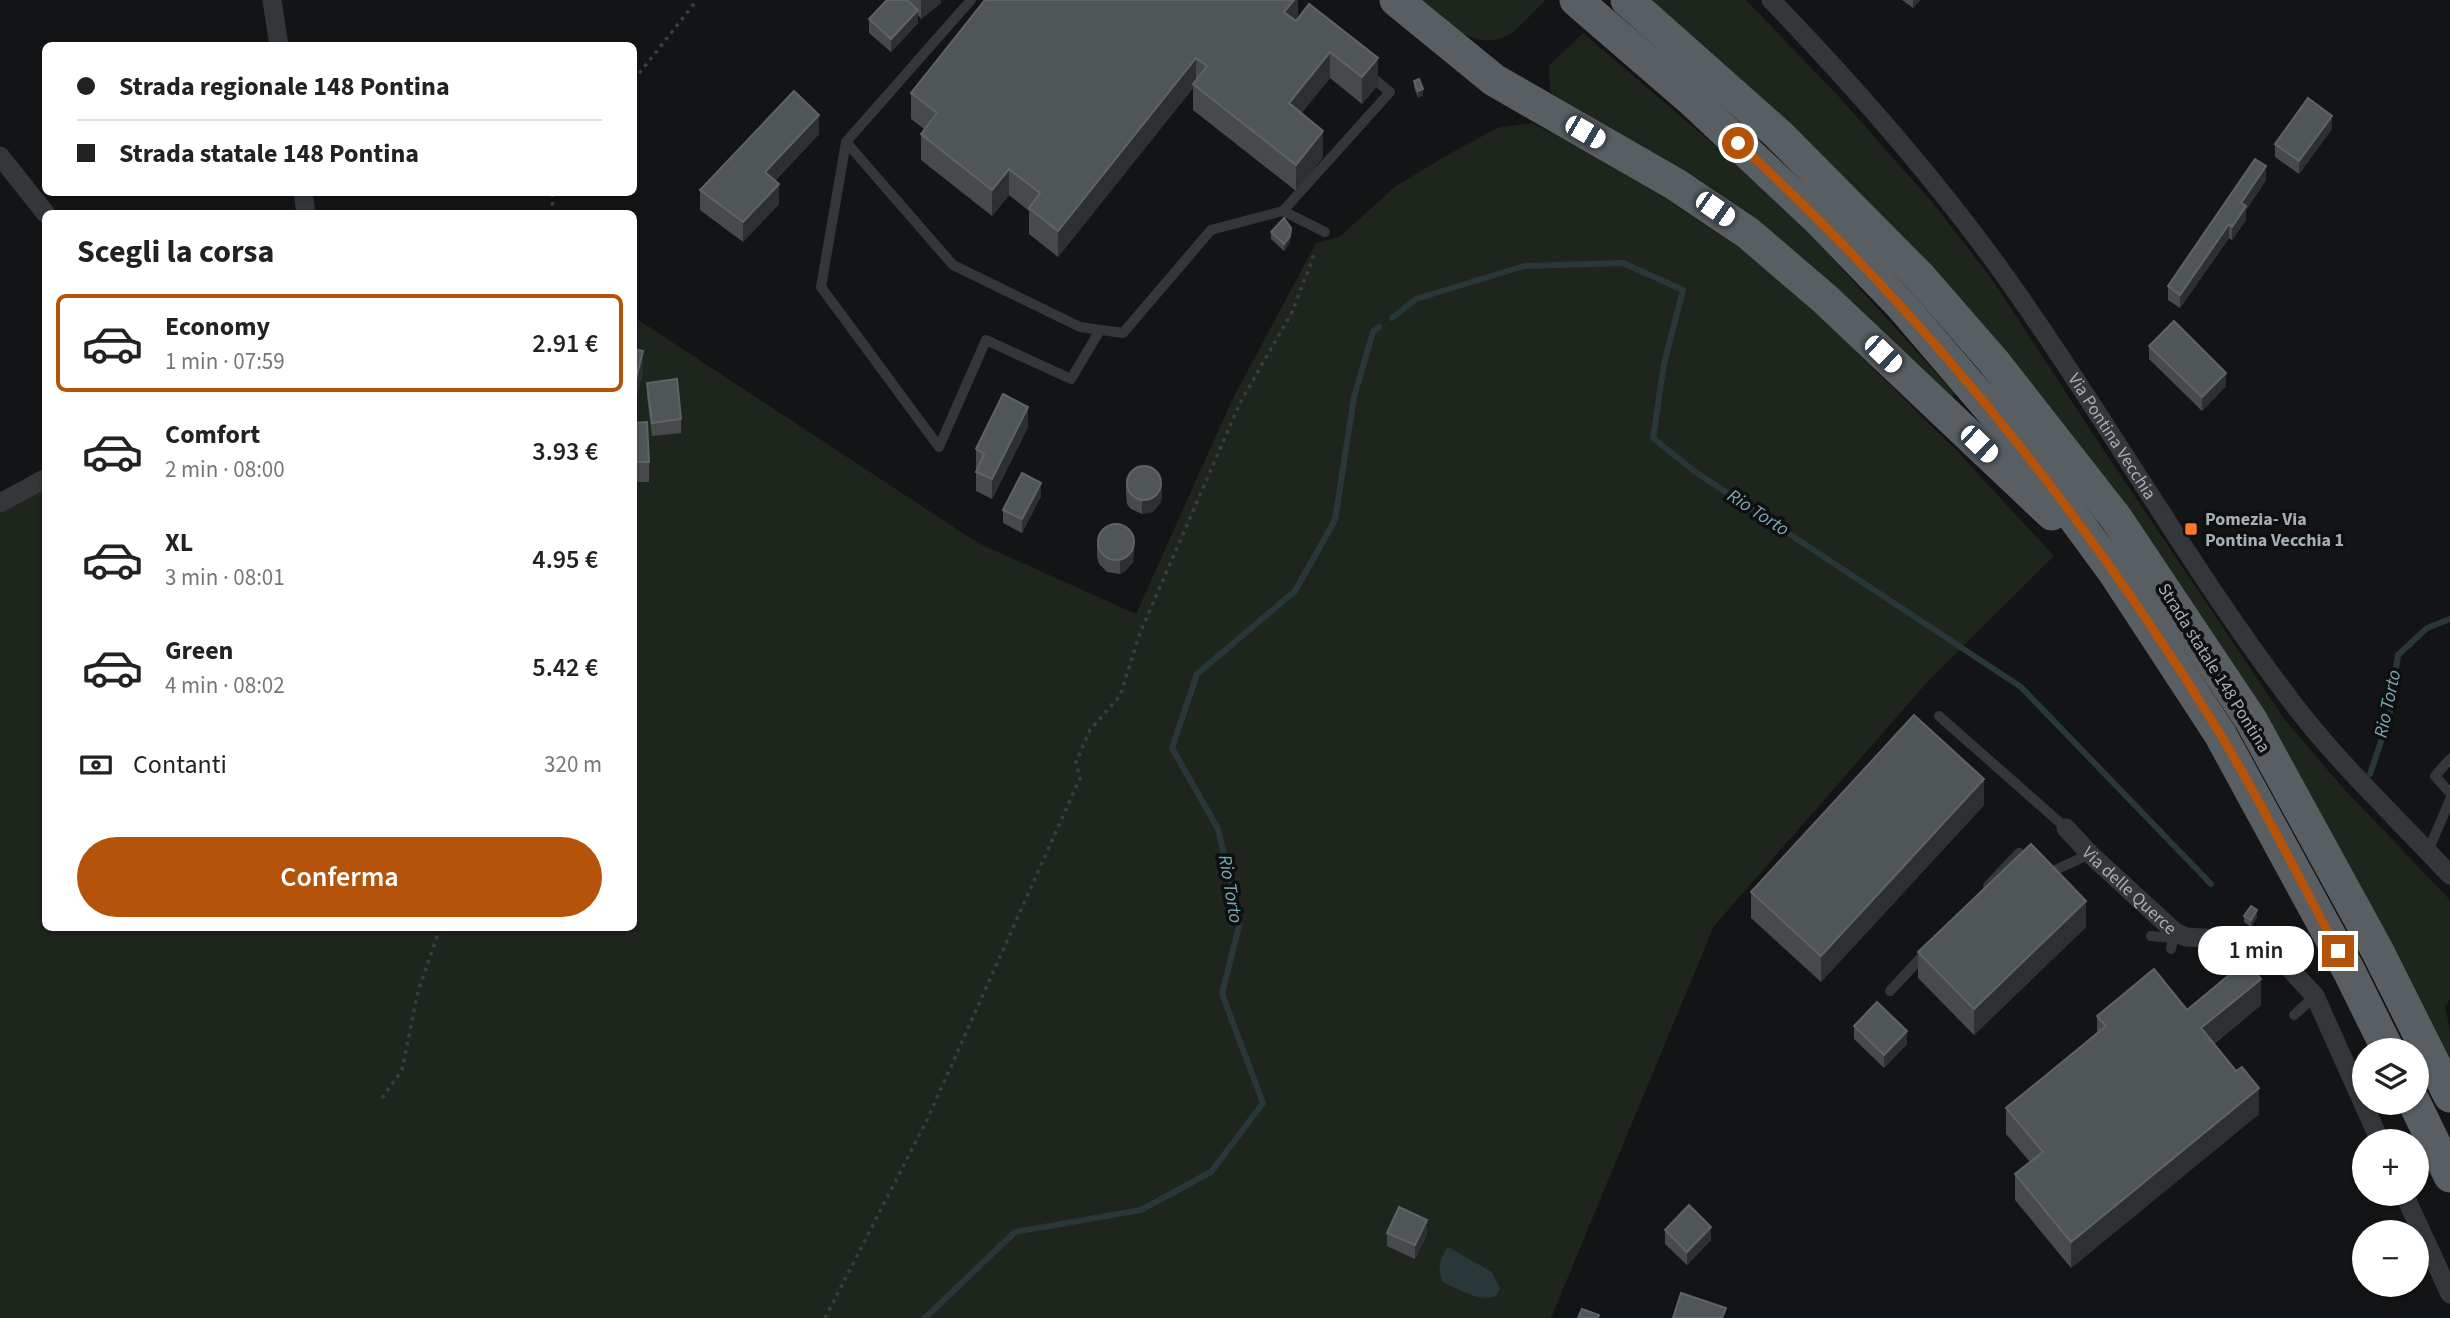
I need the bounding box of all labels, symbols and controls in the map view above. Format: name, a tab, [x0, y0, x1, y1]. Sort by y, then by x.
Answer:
text: Strada regionale 148 Pontina	[119, 68, 450, 105]
car	[1562, 112, 1609, 152]
route start	[1722, 127, 1754, 159]
text: Strada statale 148 Pontina	[119, 135, 419, 172]
car	[1692, 188, 1739, 230]
text: Scegli la corsa	[77, 229, 274, 275]
text: Economy	[165, 308, 270, 345]
icon: car	[81, 312, 144, 375]
text: 2.91 €	[532, 325, 598, 362]
car	[1861, 332, 1906, 376]
text: 1 min · 07:59	[165, 345, 285, 378]
street label: Via Pontina Vecchia	[2062, 368, 2162, 504]
text: Comfort	[165, 416, 260, 453]
icon: car	[81, 420, 144, 483]
car	[1957, 422, 2002, 466]
text: 3.93 €	[532, 433, 598, 470]
text: 2 min · 08:00	[165, 453, 285, 486]
water label: Rio Torto	[1722, 483, 1794, 543]
place label: Pomezia- Via Pontina Vecchia 1	[2205, 507, 2344, 553]
marker: Pomezia- Via Pontina Vecchia 1	[2183, 521, 2199, 537]
text: XL	[165, 524, 193, 561]
icon: car	[81, 528, 144, 591]
text: 4.95 €	[532, 541, 598, 578]
text: 3 min · 08:01	[165, 561, 285, 594]
street label: Strada statale 148 Pontina	[2152, 578, 2276, 758]
text: Green	[165, 632, 233, 669]
icon: car	[81, 636, 144, 699]
text: 5.42 €	[532, 649, 598, 686]
water label: Rio Torto	[2368, 667, 2408, 741]
text: 4 min · 08:02	[165, 669, 285, 702]
icon: cash	[77, 746, 115, 784]
text: Contanti	[133, 746, 227, 783]
text: 320 m	[544, 748, 602, 781]
button: Conferma	[77, 837, 602, 917]
street label: Via delle Querce	[2076, 841, 2182, 940]
water label: Rio Torto	[1211, 853, 1249, 925]
callout: 1 min	[2198, 926, 2314, 976]
text: 1 min	[2229, 934, 2283, 967]
route end	[2322, 935, 2354, 967]
map controls	[2352, 1038, 2429, 1297]
button: layers	[2352, 1038, 2429, 1115]
button: +	[2352, 1129, 2429, 1206]
button: −	[2352, 1220, 2429, 1297]

